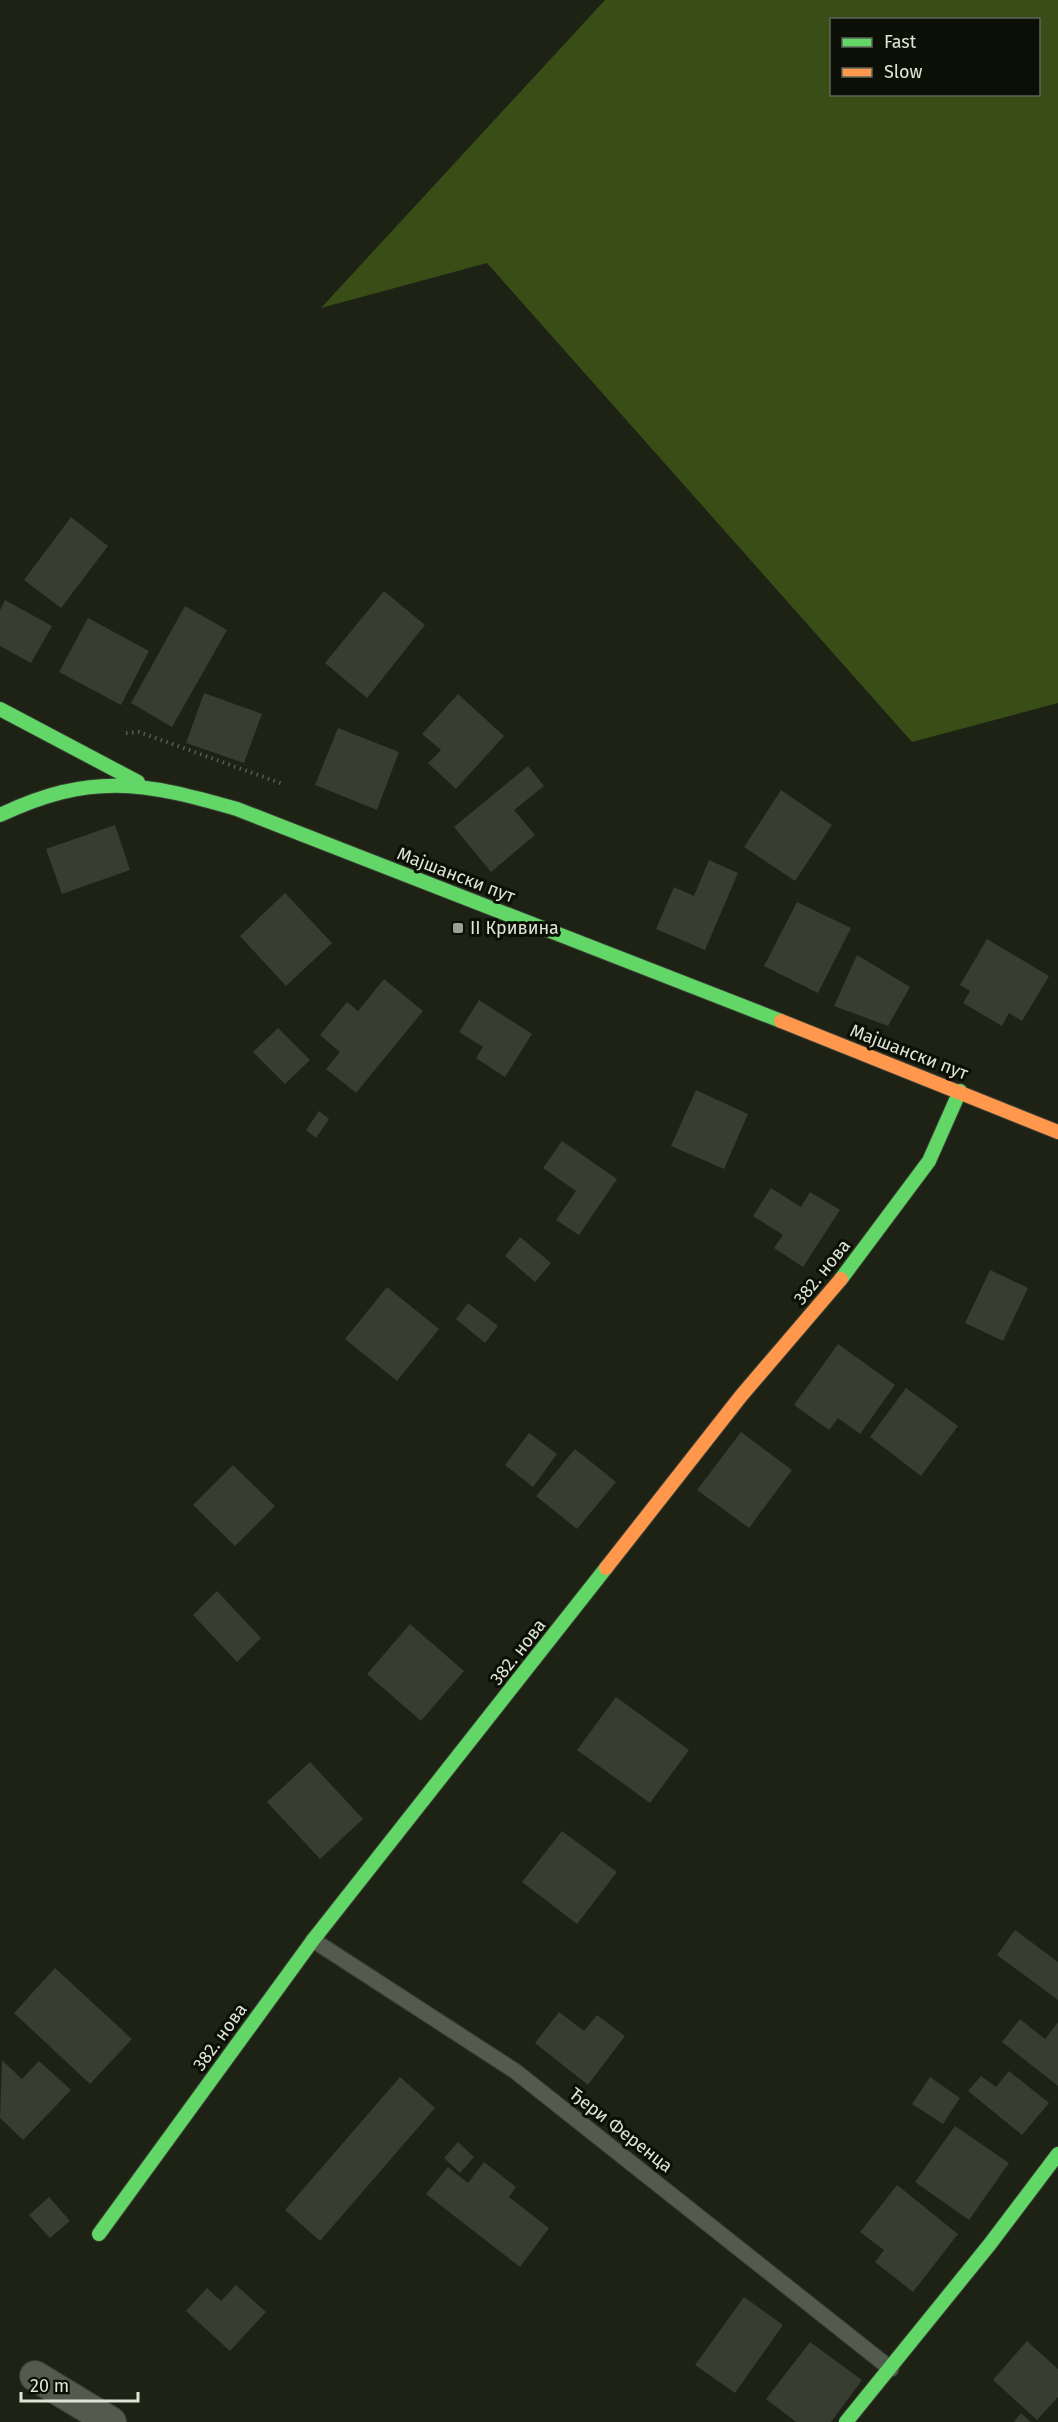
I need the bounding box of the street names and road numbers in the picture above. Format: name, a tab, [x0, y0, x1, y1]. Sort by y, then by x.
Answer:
street label: Мајшански пут	[394, 842, 519, 908]
street label: Мајшански пут	[847, 1019, 972, 1085]
street label: 382. нова	[789, 1235, 855, 1309]
street label: 382. нова	[485, 1615, 551, 1689]
street label: 382. нова	[188, 1999, 252, 2075]
street label: Ђери Ференца	[565, 2083, 677, 2177]

